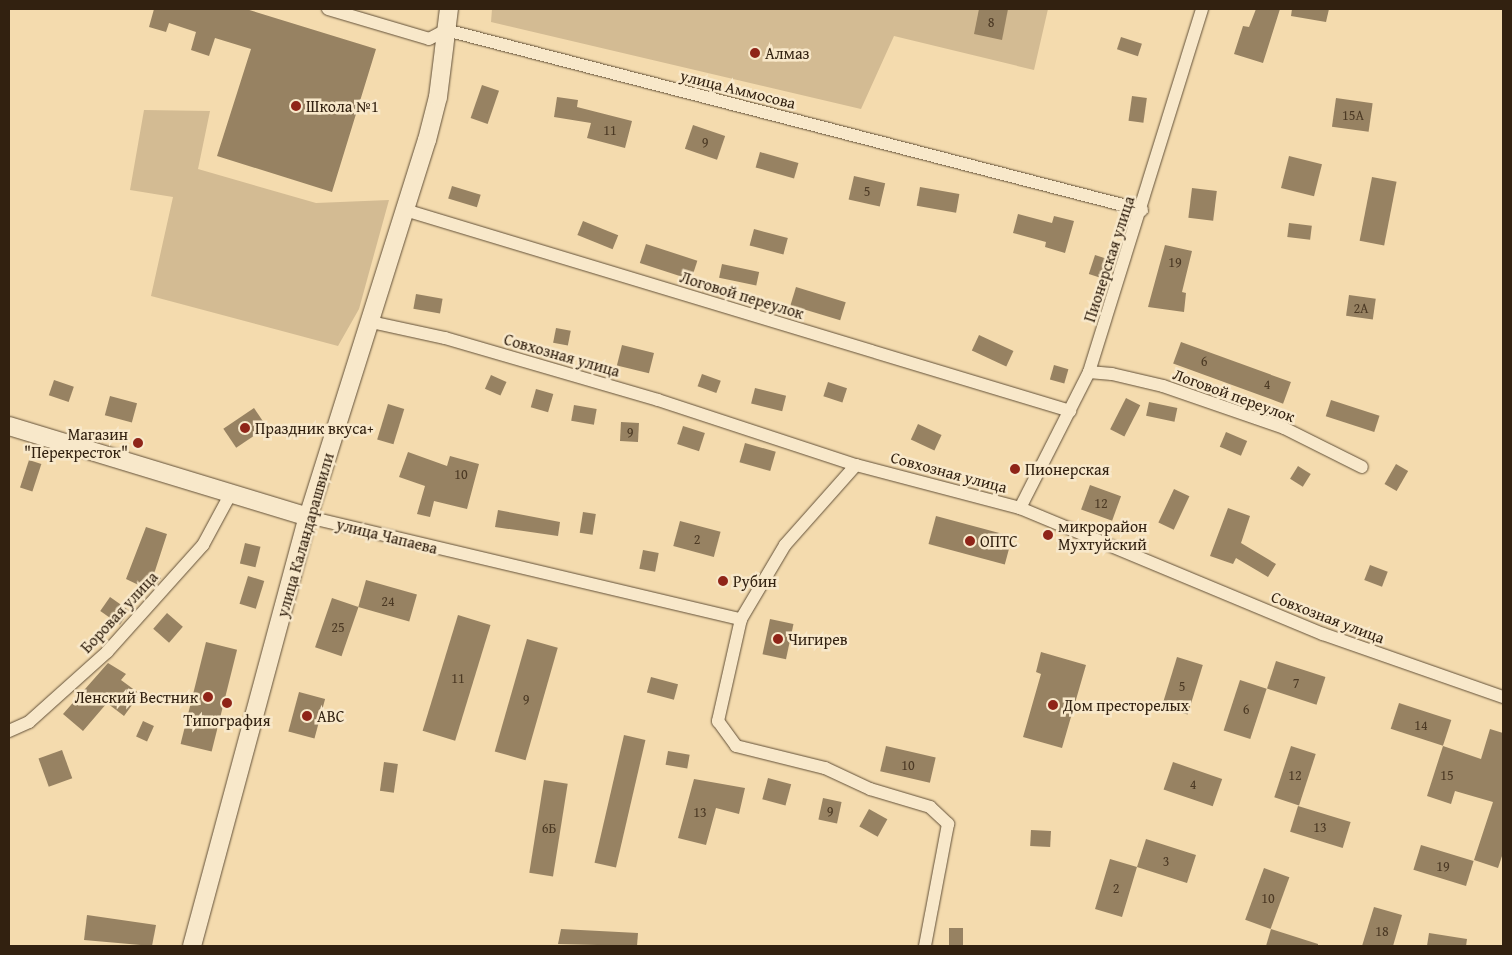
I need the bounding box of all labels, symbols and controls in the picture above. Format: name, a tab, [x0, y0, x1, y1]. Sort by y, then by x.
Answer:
house number: 8	[988, 14, 994, 30]
place label: Алмаз	[765, 43, 810, 63]
marker: Алмаз	[749, 47, 761, 59]
street label: улица Аммосова	[678, 65, 798, 113]
place label: Школа №1	[306, 96, 379, 116]
marker: Школа №1	[290, 100, 302, 112]
house number: 15А	[1342, 107, 1364, 123]
house number: 11	[603, 122, 617, 138]
house number: 9	[702, 134, 708, 150]
house number: 5	[864, 183, 870, 199]
street label: Пионерская улица	[1080, 194, 1138, 324]
house number: 19	[1168, 254, 1182, 270]
street label: Логовой переулок	[678, 267, 806, 323]
house number: 2А	[1353, 300, 1369, 316]
street label: Совхозная улица	[502, 329, 622, 381]
house number: 6	[1201, 353, 1207, 369]
street label: Логовой переулок	[1170, 364, 1298, 426]
house number: 4	[1264, 376, 1270, 392]
place label: Праздник вкуса+	[255, 418, 374, 438]
marker: Праздник вкуса+	[239, 422, 251, 434]
place label: Магазин "Перекресток"	[24, 424, 128, 462]
house number: 9	[627, 424, 633, 440]
marker: Магазин "Перекресток"	[132, 437, 144, 449]
street label: Совхозная улица	[889, 447, 1009, 497]
street label: улица Каландарашвили	[272, 451, 338, 619]
place label: Пионерская	[1025, 459, 1110, 479]
marker: Пионерская	[1009, 463, 1021, 475]
house number: 10	[454, 466, 468, 482]
house number: 12	[1094, 495, 1108, 511]
street label: улица Чапаева	[334, 514, 440, 558]
place label: микрорайон Мухтуйский	[1058, 516, 1147, 554]
marker: микрорайон Мухтуйский	[1042, 529, 1054, 541]
house number: 2	[694, 531, 700, 547]
place label: ОПТС	[980, 531, 1018, 551]
marker: ОПТС	[964, 535, 976, 547]
street label: Боровая улица	[76, 567, 162, 657]
place label: Рубин	[733, 571, 777, 591]
marker: Рубин	[717, 575, 729, 587]
street label: Совхозная улица	[1269, 587, 1387, 647]
house number: 24	[381, 593, 395, 609]
house number: 25	[331, 619, 345, 635]
place label: Чигирев	[788, 629, 848, 649]
marker: Чигирев	[772, 633, 784, 645]
house number: 11	[451, 670, 465, 686]
house number: 7	[1293, 675, 1299, 691]
house number: 5	[1179, 678, 1185, 694]
place label: Ленский Вестник	[74, 687, 198, 707]
marker: Ленский Вестник	[202, 691, 214, 703]
house number: 9	[523, 691, 529, 707]
place label: Дом престорелых	[1063, 695, 1189, 715]
marker: Типография	[221, 697, 233, 709]
marker: Дом престорелых	[1047, 699, 1059, 711]
house number: 6	[1243, 701, 1249, 717]
place label: ABC	[317, 706, 344, 726]
place label: Типография	[183, 710, 271, 730]
marker: ABC	[301, 710, 313, 722]
house number: 14	[1414, 717, 1428, 733]
house number: 10	[901, 757, 915, 773]
house number: 12	[1288, 767, 1302, 783]
house number: 15	[1440, 767, 1454, 783]
house number: 4	[1190, 776, 1196, 792]
house number: 9	[827, 803, 833, 819]
house number: 13	[693, 804, 707, 820]
house number: 13	[1313, 819, 1327, 835]
house number: 6Б	[542, 820, 556, 836]
house number: 3	[1163, 853, 1169, 869]
house number: 19	[1436, 858, 1450, 874]
house number: 2	[1113, 880, 1119, 896]
house number: 10	[1261, 890, 1275, 906]
house number: 18	[1375, 923, 1389, 939]

